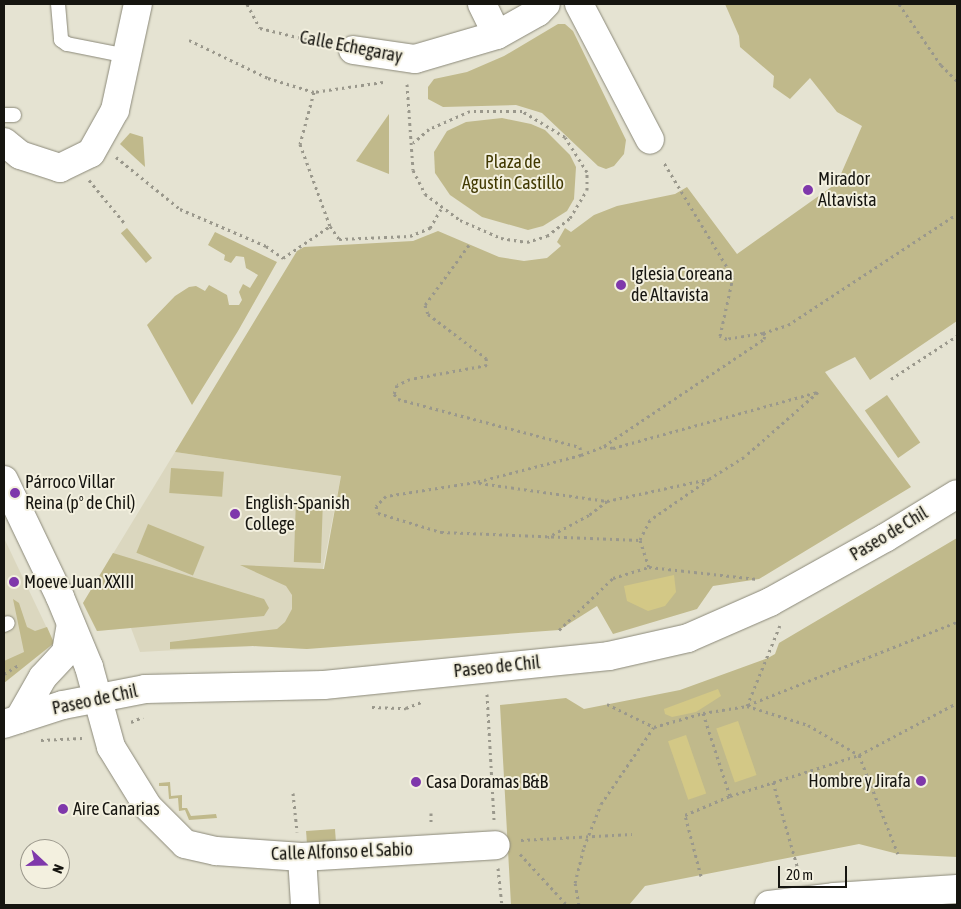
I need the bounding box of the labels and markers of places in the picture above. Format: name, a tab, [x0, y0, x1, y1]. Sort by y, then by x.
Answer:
place label: Mirador Altavista	[818, 169, 877, 212]
marker: Mirador Altavista	[802, 184, 814, 196]
place label: Iglesia Coreana de Altavista	[631, 264, 733, 306]
marker: Iglesia Coreana de Altavista	[615, 279, 627, 291]
place label: Párroco Villar Reina (pº de Chil)	[25, 472, 135, 514]
marker: Párroco Villar Reina (pº de Chil)	[9, 487, 21, 499]
place label: English-Spanish College	[245, 493, 350, 536]
marker: English-Spanish College	[229, 508, 241, 520]
place label: Moeve Juan XXIII	[24, 571, 134, 593]
marker: Moeve Juan XXIII	[8, 576, 20, 588]
place label: Hombre y Jirafa	[808, 770, 911, 792]
place label: Casa Doramas B&B	[426, 771, 548, 793]
marker: Hombre y Jirafa	[915, 775, 927, 787]
marker: Casa Doramas B&B	[410, 776, 422, 788]
place label: Aire Canarias	[73, 798, 160, 820]
marker: Aire Canarias	[57, 803, 69, 815]

